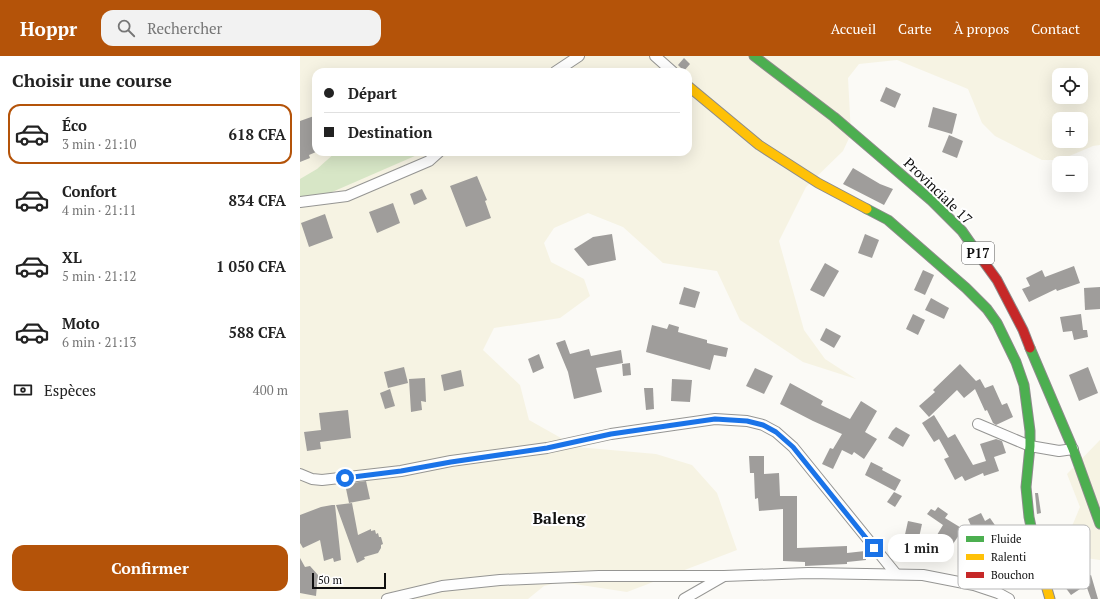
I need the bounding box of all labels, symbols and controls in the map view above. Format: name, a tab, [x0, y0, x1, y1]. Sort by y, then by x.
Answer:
search box	[101, 10, 381, 46]
text: Hoppr	[20, 16, 77, 41]
icon: search	[115, 17, 137, 39]
text: Rechercher	[147, 18, 222, 38]
text: Accueil	[831, 19, 876, 38]
text: Carte	[898, 19, 932, 38]
text: À propos	[954, 19, 1009, 38]
text: Contact	[1031, 19, 1080, 38]
text: Choisir une course	[12, 68, 172, 92]
map controls	[1052, 68, 1088, 192]
button: locate	[1052, 68, 1088, 104]
text: Départ	[348, 83, 397, 103]
button: +	[1052, 112, 1088, 148]
text: Éco	[62, 115, 87, 135]
icon: car	[14, 116, 50, 152]
text: Destination	[348, 122, 432, 142]
text: 618 CFA	[229, 124, 286, 144]
text: 3 min · 21:10	[62, 135, 136, 153]
street label: Provinciale 17	[900, 153, 977, 228]
button: −	[1052, 156, 1088, 192]
text: Confort	[62, 181, 117, 201]
icon: car	[14, 182, 50, 218]
text: 834 CFA	[229, 190, 286, 210]
text: 4 min · 21:11	[62, 201, 136, 219]
road number: P17	[962, 242, 994, 264]
text: XL	[62, 247, 82, 267]
icon: car	[14, 248, 50, 284]
text: 1 050 CFA	[216, 256, 286, 276]
text: 5 min · 21:12	[62, 267, 136, 285]
text: Moto	[62, 313, 100, 333]
icon: car	[14, 314, 50, 350]
text: 588 CFA	[229, 322, 286, 342]
text: 6 min · 21:13	[62, 333, 136, 351]
icon: cash	[12, 379, 34, 401]
text: Espèces	[44, 380, 96, 400]
text: 400 m	[253, 381, 288, 399]
route start	[336, 469, 354, 487]
district label: Baleng	[533, 507, 586, 529]
legend	[958, 525, 1090, 589]
text: Fluide	[991, 532, 1022, 546]
callout: 1 min	[888, 534, 954, 562]
route end	[865, 539, 883, 557]
text: 1 min	[903, 539, 939, 557]
button: Confirmer	[12, 545, 288, 591]
text: Ralenti	[991, 550, 1026, 564]
text: Bouchon	[991, 568, 1035, 582]
scale bar	[312, 571, 386, 590]
text: 50 m	[318, 573, 342, 587]

